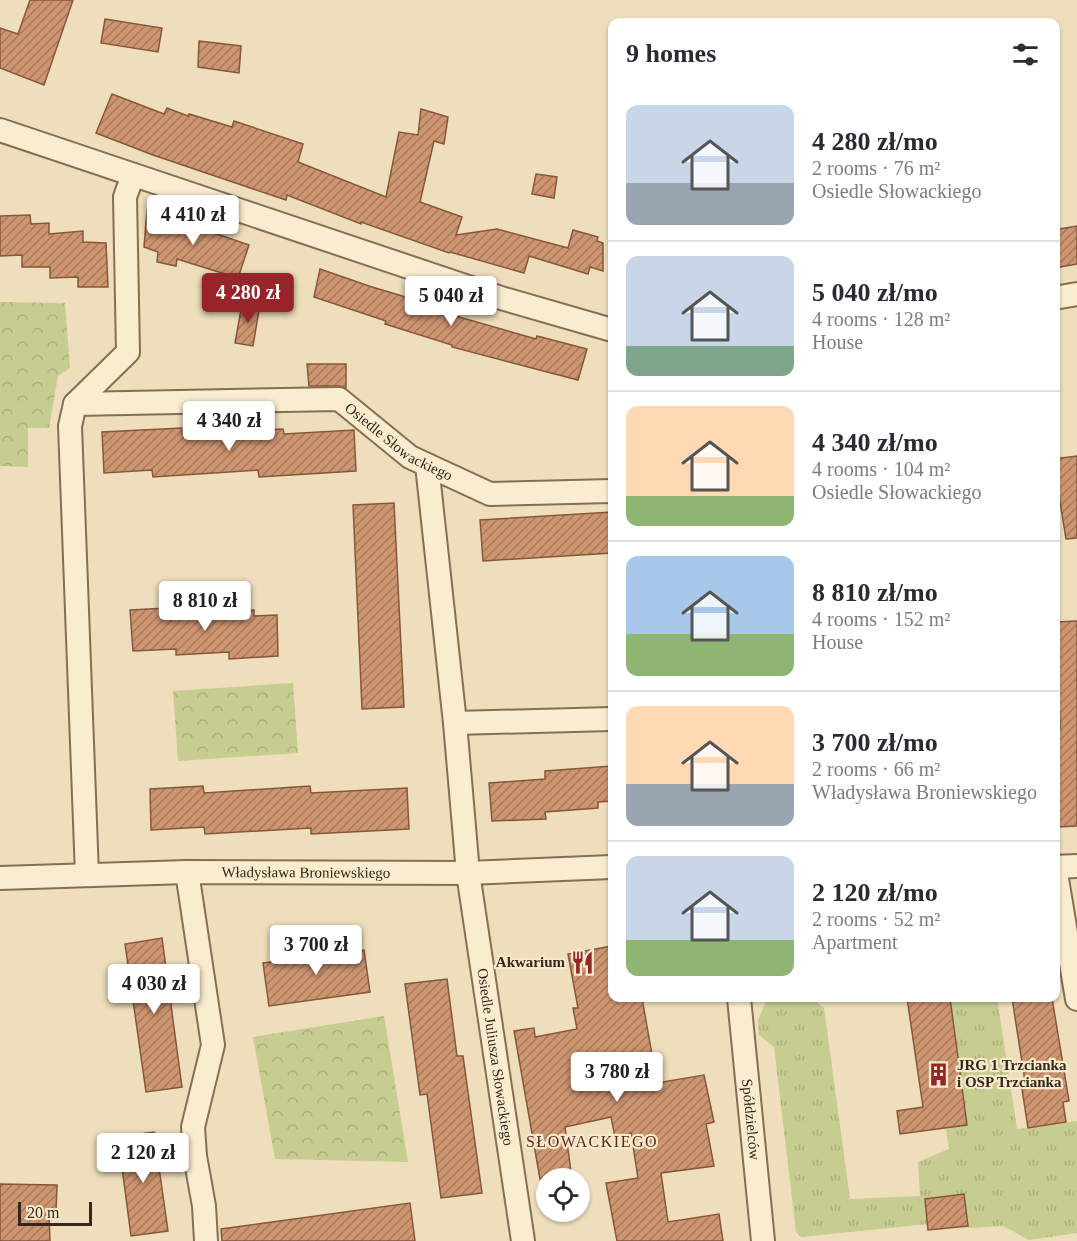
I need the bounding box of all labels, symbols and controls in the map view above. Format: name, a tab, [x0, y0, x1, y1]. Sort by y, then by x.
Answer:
icon: filters	[1009, 38, 1042, 71]
text: 9 homes	[626, 39, 716, 68]
text: 4 280 zł/mo	[812, 127, 938, 156]
icon: home	[674, 129, 746, 201]
text: 2 rooms · 76 m²	[812, 157, 940, 179]
text: Osiedle Słowackiego	[812, 180, 981, 202]
pin: 4 410 zł	[131, 195, 255, 246]
text: 4 410 zł	[161, 203, 225, 225]
pin: 4 280 zł	[186, 273, 310, 324]
pin: 5 040 zł	[389, 276, 513, 327]
text: 5 040 zł/mo	[812, 278, 938, 307]
icon: home	[674, 280, 746, 352]
text: 4 280 zł	[216, 281, 280, 303]
text: 5 040 zł	[419, 284, 483, 306]
text: 4 rooms · 128 m²	[812, 308, 950, 330]
text: House	[812, 331, 863, 353]
street label: Osiedle Słowackiego	[342, 399, 455, 484]
pin: 4 340 zł	[167, 401, 291, 452]
text: 4 340 zł	[197, 409, 261, 431]
text: 4 340 zł/mo	[812, 428, 938, 457]
icon: home	[674, 430, 746, 502]
text: 4 rooms · 104 m²	[812, 458, 950, 480]
text: Osiedle Słowackiego	[812, 481, 981, 503]
text: 8 810 zł/mo	[812, 578, 938, 607]
icon: home	[674, 580, 746, 652]
pin: 8 810 zł	[143, 581, 267, 632]
text: 8 810 zł	[173, 589, 237, 611]
text: 4 rooms · 152 m²	[812, 608, 950, 630]
text: House	[812, 631, 863, 653]
text: 3 700 zł/mo	[812, 728, 938, 757]
icon: home	[674, 730, 746, 802]
text: 2 rooms · 66 m²	[812, 758, 940, 780]
text: Władysława Broniewskiego	[812, 781, 1037, 803]
street label: Władysława Broniewskiego	[221, 864, 390, 881]
text: 2 120 zł/mo	[812, 878, 938, 907]
icon: home	[674, 880, 746, 952]
text: 2 rooms · 52 m²	[812, 908, 940, 930]
pin: 3 700 zł	[254, 925, 378, 976]
text: Apartment	[812, 931, 898, 953]
text: 3 700 zł	[284, 933, 348, 955]
restaurant icon: Akwarium	[570, 949, 596, 975]
place label: Akwarium	[496, 954, 566, 970]
pin: 4 030 zł	[92, 964, 216, 1015]
street label: Osiedle Juliusza Słowackiego	[474, 967, 517, 1147]
text: 4 030 zł	[122, 972, 186, 994]
pin: 3 780 zł	[555, 1052, 679, 1103]
place label: JRG 1 Trzcianka i OSP Trzcianka	[957, 1057, 1067, 1090]
text: 3 780 zł	[585, 1060, 649, 1082]
building icon: JRG 1 Trzcianka i OSP Trzcianka	[926, 1061, 952, 1087]
street label: Spółdzielców	[739, 1078, 763, 1161]
pin: 2 120 zł	[81, 1133, 205, 1184]
district label: SŁOWACKIEGO	[526, 1133, 658, 1150]
text: 2 120 zł	[111, 1141, 175, 1163]
map controls	[536, 1168, 590, 1222]
button: locate	[536, 1168, 590, 1222]
scale bar	[18, 1199, 92, 1226]
text: 20 m	[27, 1204, 59, 1221]

